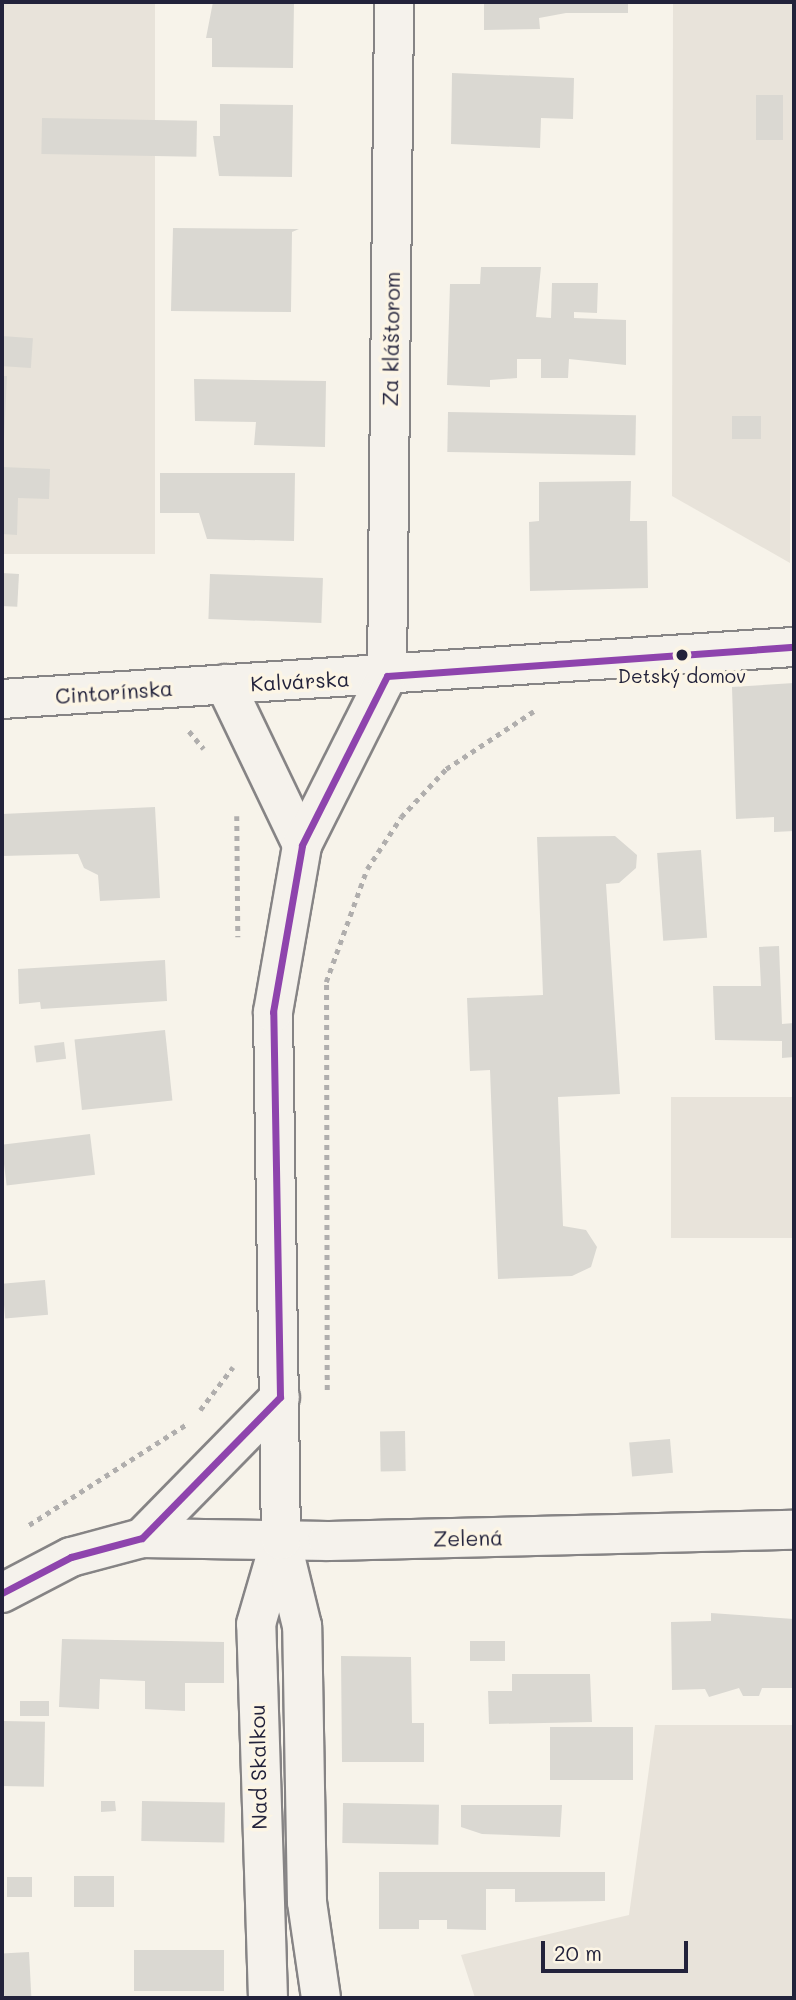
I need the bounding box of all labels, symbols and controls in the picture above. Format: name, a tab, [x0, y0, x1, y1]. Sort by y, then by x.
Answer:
street label: Za kláštorom	[377, 271, 405, 407]
marker: Detský domov	[675, 648, 689, 662]
place label: Detský domov	[618, 665, 746, 687]
street label: Kalvárska	[250, 666, 350, 696]
street label: Cintorínska	[54, 675, 174, 709]
street label: Zelená	[433, 1525, 503, 1551]
street label: Nad Skalkou	[244, 1704, 272, 1830]
scale bar	[544, 1926, 691, 1970]
text: 20 m	[554, 1939, 602, 1966]

